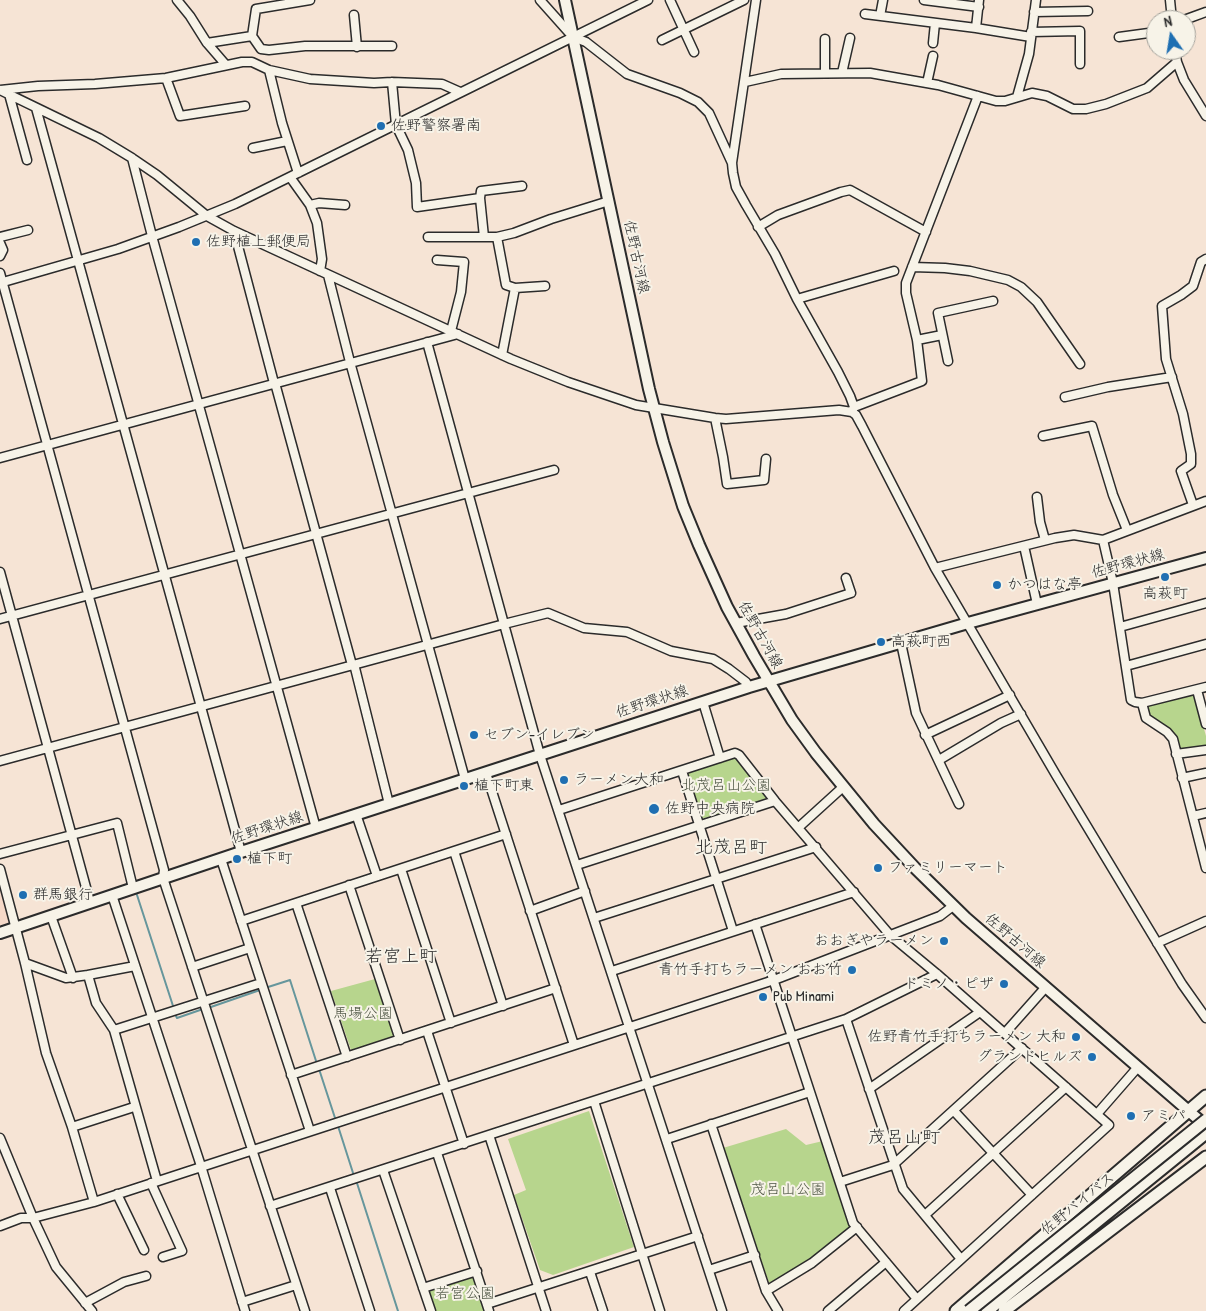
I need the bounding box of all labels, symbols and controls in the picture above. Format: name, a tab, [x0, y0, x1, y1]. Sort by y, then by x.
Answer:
north arrow	[1146, 10, 1196, 60]
text: N	[1162, 11, 1173, 31]
place label: 佐野警察署南	[391, 117, 481, 135]
marker: 佐野警察署南	[375, 120, 387, 132]
street label: 佐野古河線	[619, 218, 653, 296]
place label: 佐野植上郵便局	[206, 233, 311, 251]
marker: 佐野植上郵便局	[190, 236, 202, 248]
street label: 佐野環状線	[1089, 546, 1167, 582]
marker: 高萩町	[1159, 571, 1171, 583]
place label: かつはな亭	[1007, 576, 1082, 594]
marker: かつはな亭	[991, 579, 1003, 591]
place label: 高萩町	[1143, 585, 1187, 603]
street label: 佐野古河線	[734, 598, 786, 672]
place label: 高萩町西	[891, 633, 951, 651]
marker: 高萩町西	[875, 636, 887, 648]
street label: 佐野環状線	[614, 682, 690, 722]
place label: セブン-イレブン	[484, 726, 595, 744]
marker: セブン-イレブン	[468, 729, 480, 741]
place label: ラーメン大和	[574, 771, 664, 789]
marker: ラーメン大和	[558, 774, 570, 786]
place label: 植下町東	[474, 777, 534, 795]
park label: 北茂呂山公園	[681, 777, 771, 795]
marker: 植下町東	[458, 780, 470, 792]
place label: 佐野中央病院	[665, 800, 755, 818]
marker: 佐野中央病院	[647, 802, 661, 816]
street label: 佐野環状線	[229, 808, 305, 848]
district label: 北茂呂町	[695, 837, 767, 859]
place label: 植下町	[247, 850, 292, 868]
marker: 植下町	[231, 853, 243, 865]
place label: ファミリーマート	[888, 859, 1008, 877]
marker: ファミリーマート	[872, 862, 884, 874]
place label: 群馬銀行	[33, 886, 93, 904]
marker: 群馬銀行	[17, 889, 29, 901]
street label: 佐野古河線	[981, 910, 1049, 972]
place label: おおぎやラーメン	[814, 932, 934, 950]
marker: おおぎやラーメン	[938, 935, 950, 947]
district label: 若宮上町	[365, 946, 437, 968]
place label: 青竹手打ちラーメン おお竹	[659, 961, 842, 979]
marker: 青竹手打ちラーメン おお竹	[846, 964, 858, 976]
place label: ドミノ・ピザ	[904, 975, 994, 993]
marker: ドミノ・ピザ	[998, 978, 1010, 990]
place label: Pub Minami	[773, 988, 834, 1006]
marker: Pub Minami	[757, 991, 769, 1003]
park label: 馬場公園	[333, 1005, 393, 1023]
place label: 佐野青竹手打ちラーメン 大和	[868, 1028, 1066, 1046]
marker: 佐野青竹手打ちラーメン 大和	[1070, 1031, 1082, 1043]
place label: グランドヒルズ	[977, 1048, 1082, 1066]
marker: グランドヒルズ	[1086, 1051, 1098, 1063]
place label: アミパ	[1141, 1107, 1186, 1125]
marker: アミパ	[1125, 1110, 1137, 1122]
district label: 茂呂山町	[868, 1127, 940, 1149]
street label: 佐野バイパス	[1037, 1169, 1119, 1239]
park label: 茂呂山公園	[751, 1181, 825, 1199]
park label: 若宮公園	[435, 1285, 495, 1303]

